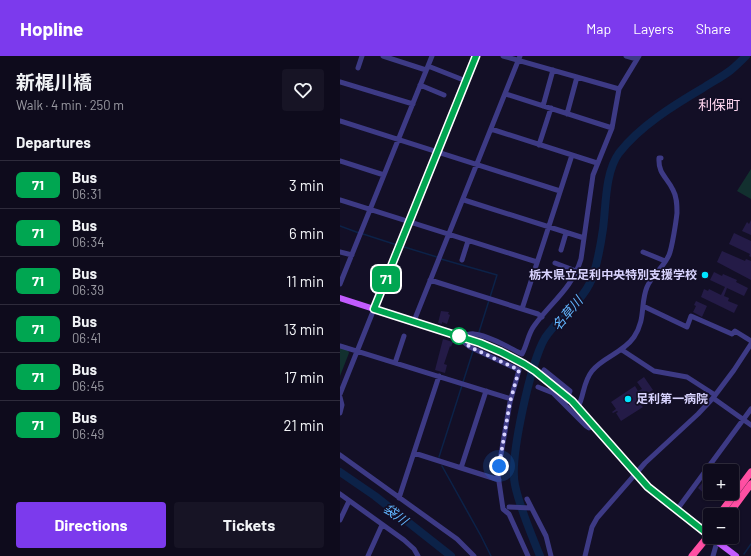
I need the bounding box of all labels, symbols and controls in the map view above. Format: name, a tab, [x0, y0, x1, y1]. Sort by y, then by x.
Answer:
text: Hopline	[20, 17, 84, 40]
text: Map	[586, 20, 611, 37]
text: Layers	[633, 20, 674, 37]
text: Share	[696, 20, 731, 37]
button: heart	[282, 69, 324, 111]
text: 新梶川橋	[16, 70, 92, 93]
district label: 利保町	[698, 96, 740, 113]
text: Walk · 4 min · 250 m	[16, 97, 124, 113]
text: Departures	[16, 133, 91, 151]
text: Bus	[72, 168, 97, 186]
text: 71	[32, 176, 44, 193]
text: 3 min	[289, 176, 324, 194]
text: 06:31	[72, 186, 102, 202]
text: Bus	[72, 216, 97, 234]
text: 71	[32, 224, 44, 241]
text: 6 min	[289, 224, 324, 242]
text: 06:34	[72, 234, 104, 250]
text: Bus	[72, 264, 97, 282]
line badge: 71	[368, 266, 404, 292]
place label: 栃木県立足利中央特別支援学校	[529, 267, 697, 281]
text: 71	[380, 270, 392, 287]
marker: 栃木県立足利中央特別支援学校	[700, 270, 710, 280]
text: 71	[32, 272, 44, 289]
text: 11 min	[286, 272, 324, 290]
text: 06:39	[72, 282, 104, 298]
water label: 名草川	[548, 291, 587, 333]
text: Bus	[72, 312, 97, 330]
text: 71	[32, 320, 44, 337]
text: 13 min	[284, 320, 324, 338]
unlabelled marker	[450, 327, 468, 345]
text: 06:41	[72, 330, 101, 346]
text: Bus	[72, 360, 97, 378]
text: 71	[32, 368, 44, 385]
text: 17 min	[284, 368, 324, 386]
text: 06:45	[72, 378, 104, 394]
place label: 足利第一病院	[636, 391, 708, 405]
marker: 足利第一病院	[623, 394, 633, 404]
text: Bus	[72, 408, 97, 426]
text: 71	[32, 416, 44, 433]
text: 21 min	[284, 416, 324, 434]
text: 06:49	[72, 426, 104, 442]
your location	[489, 456, 509, 476]
map controls	[703, 464, 739, 544]
button: +	[703, 464, 739, 500]
water label: 袋川	[381, 500, 413, 529]
button: Directions	[16, 502, 166, 548]
button: Tickets	[174, 502, 324, 548]
button: −	[703, 508, 739, 544]

